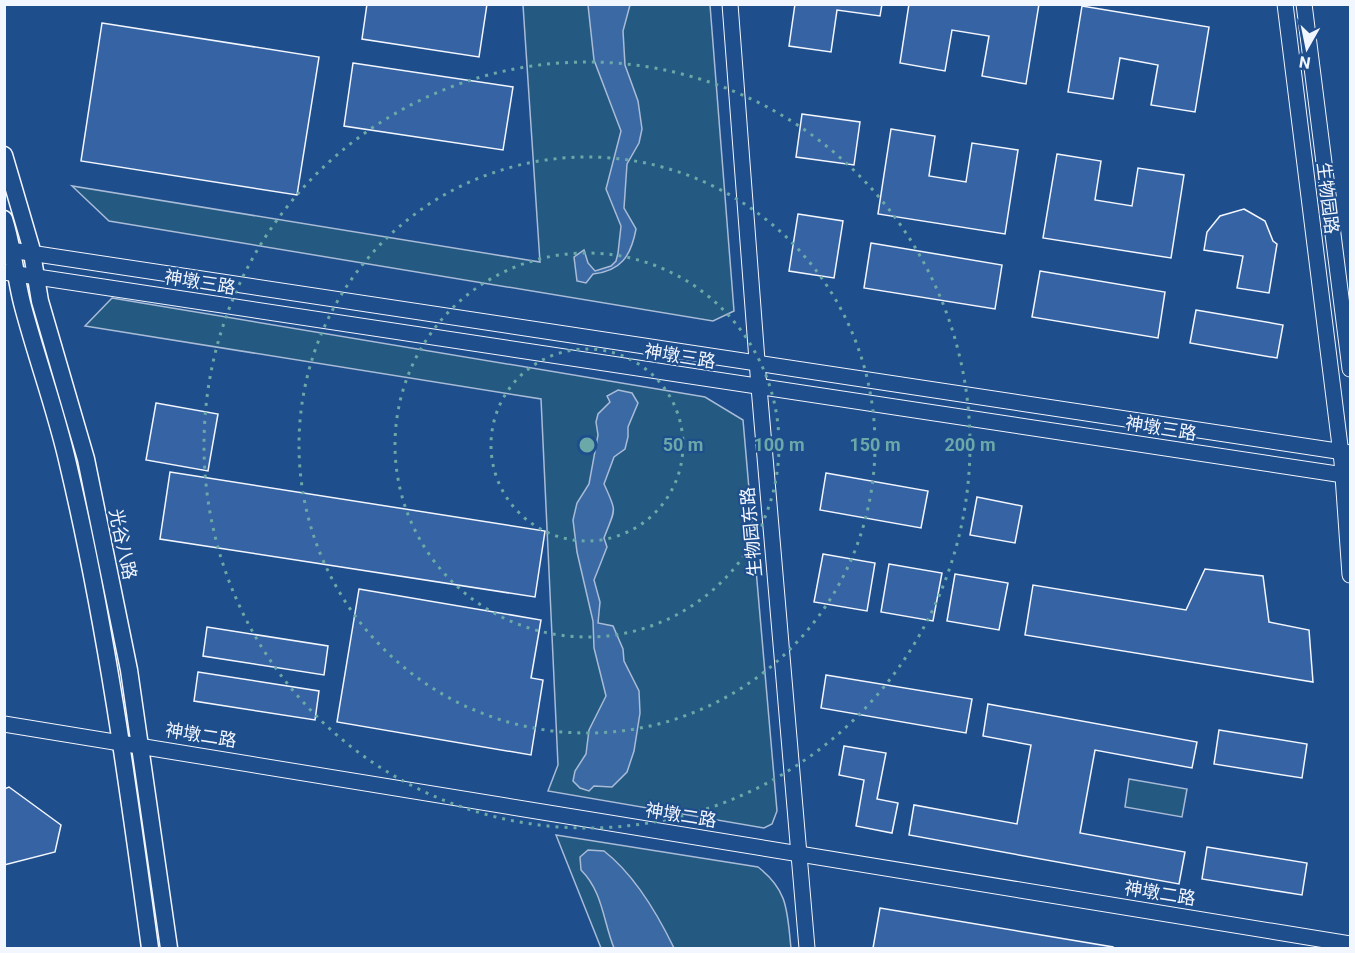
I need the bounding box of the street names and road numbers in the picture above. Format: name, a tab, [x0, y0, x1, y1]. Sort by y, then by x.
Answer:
street label: 生物园路	[1313, 161, 1343, 235]
street label: 神墩三路	[163, 266, 237, 298]
street label: 神墩三路	[643, 340, 717, 372]
street label: 神墩三路	[1124, 412, 1198, 444]
street label: 生物园东路	[737, 486, 765, 578]
street label: 光谷八路	[105, 507, 141, 581]
street label: 神墩二路	[164, 719, 238, 751]
street label: 神墩二路	[644, 799, 718, 831]
street label: 神墩二路	[1123, 877, 1197, 909]

